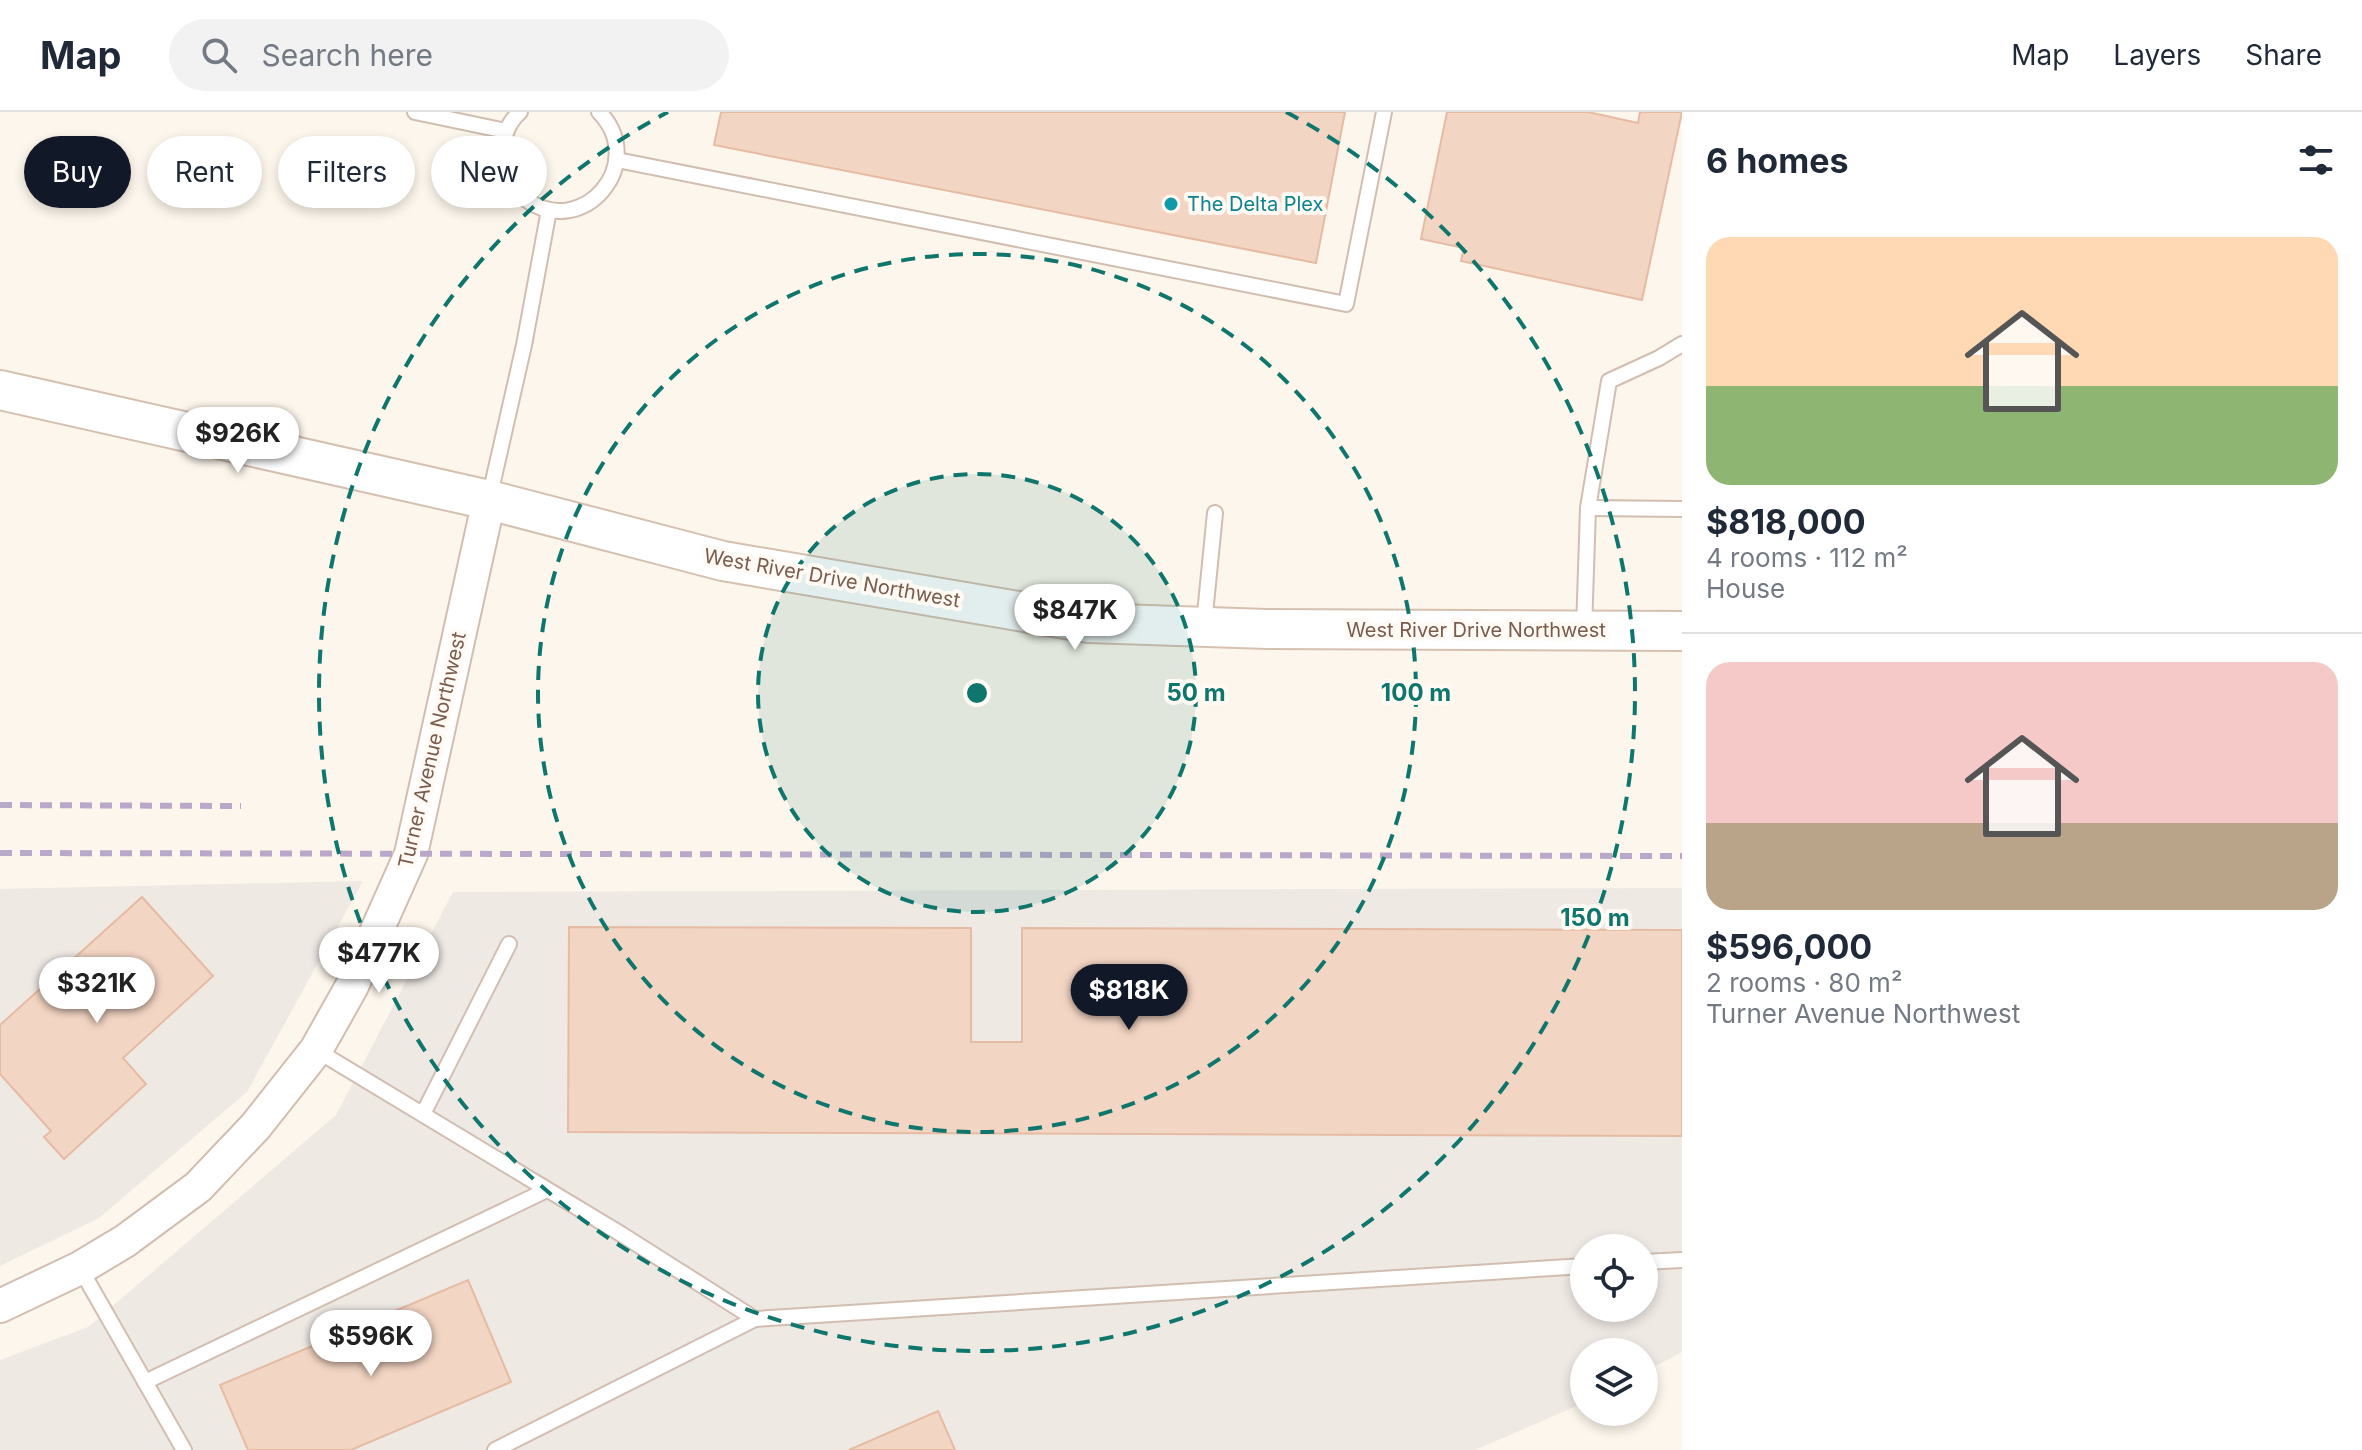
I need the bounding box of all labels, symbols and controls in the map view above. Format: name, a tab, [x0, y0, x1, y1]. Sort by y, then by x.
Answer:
search box	[169, 19, 729, 91]
text: Map	[40, 32, 121, 78]
icon: search	[197, 33, 241, 77]
text: Search here	[261, 37, 433, 73]
text: Map	[2011, 38, 2069, 72]
text: Layers	[2113, 38, 2201, 72]
text: Share	[2245, 38, 2322, 72]
chip: Buy	[24, 136, 131, 208]
chip: Rent	[147, 136, 262, 208]
chip: Filters	[278, 136, 415, 208]
chip: New	[431, 136, 547, 208]
icon: filters	[2294, 138, 2338, 182]
text: 6 homes	[1706, 140, 1848, 181]
place label: The Delta Plex	[1187, 192, 1324, 216]
marker: The Delta Plex	[1162, 195, 1180, 213]
icon: home	[1950, 289, 2094, 433]
pin: $926K	[182, 407, 294, 475]
text: $926K	[195, 417, 281, 448]
text: $818,000	[1706, 501, 1866, 542]
text: 4 rooms · 112 m²	[1706, 542, 1908, 573]
street label: West River Drive Northwest	[702, 544, 962, 612]
text: House	[1706, 573, 1785, 604]
pin: $847K	[1019, 584, 1131, 652]
text: $847K	[1032, 594, 1118, 625]
street label: West River Drive Northwest	[1346, 618, 1606, 642]
street label: Turner Avenue Northwest	[393, 629, 471, 870]
text: 50 m	[1166, 678, 1226, 707]
text: 100 m	[1381, 678, 1451, 707]
centre of rings	[963, 679, 991, 707]
icon: home	[1950, 714, 2094, 858]
text: 150 m	[1560, 903, 1630, 932]
text: $596,000	[1706, 926, 1872, 967]
pin: $477K	[323, 927, 435, 995]
text: $477K	[337, 937, 421, 968]
pin: $321K	[41, 957, 153, 1025]
pin: $818K	[1073, 964, 1185, 1032]
text: $321K	[57, 967, 137, 998]
text: 2 rooms · 80 m²	[1706, 967, 1902, 998]
text: $818K	[1089, 974, 1169, 1005]
text: Turner Avenue Northwest	[1706, 998, 2020, 1029]
map controls	[1570, 1234, 1658, 1426]
button: locate	[1570, 1234, 1658, 1322]
pin: $596K	[315, 1310, 427, 1378]
text: $596K	[328, 1320, 414, 1351]
button: layers	[1570, 1338, 1658, 1426]

